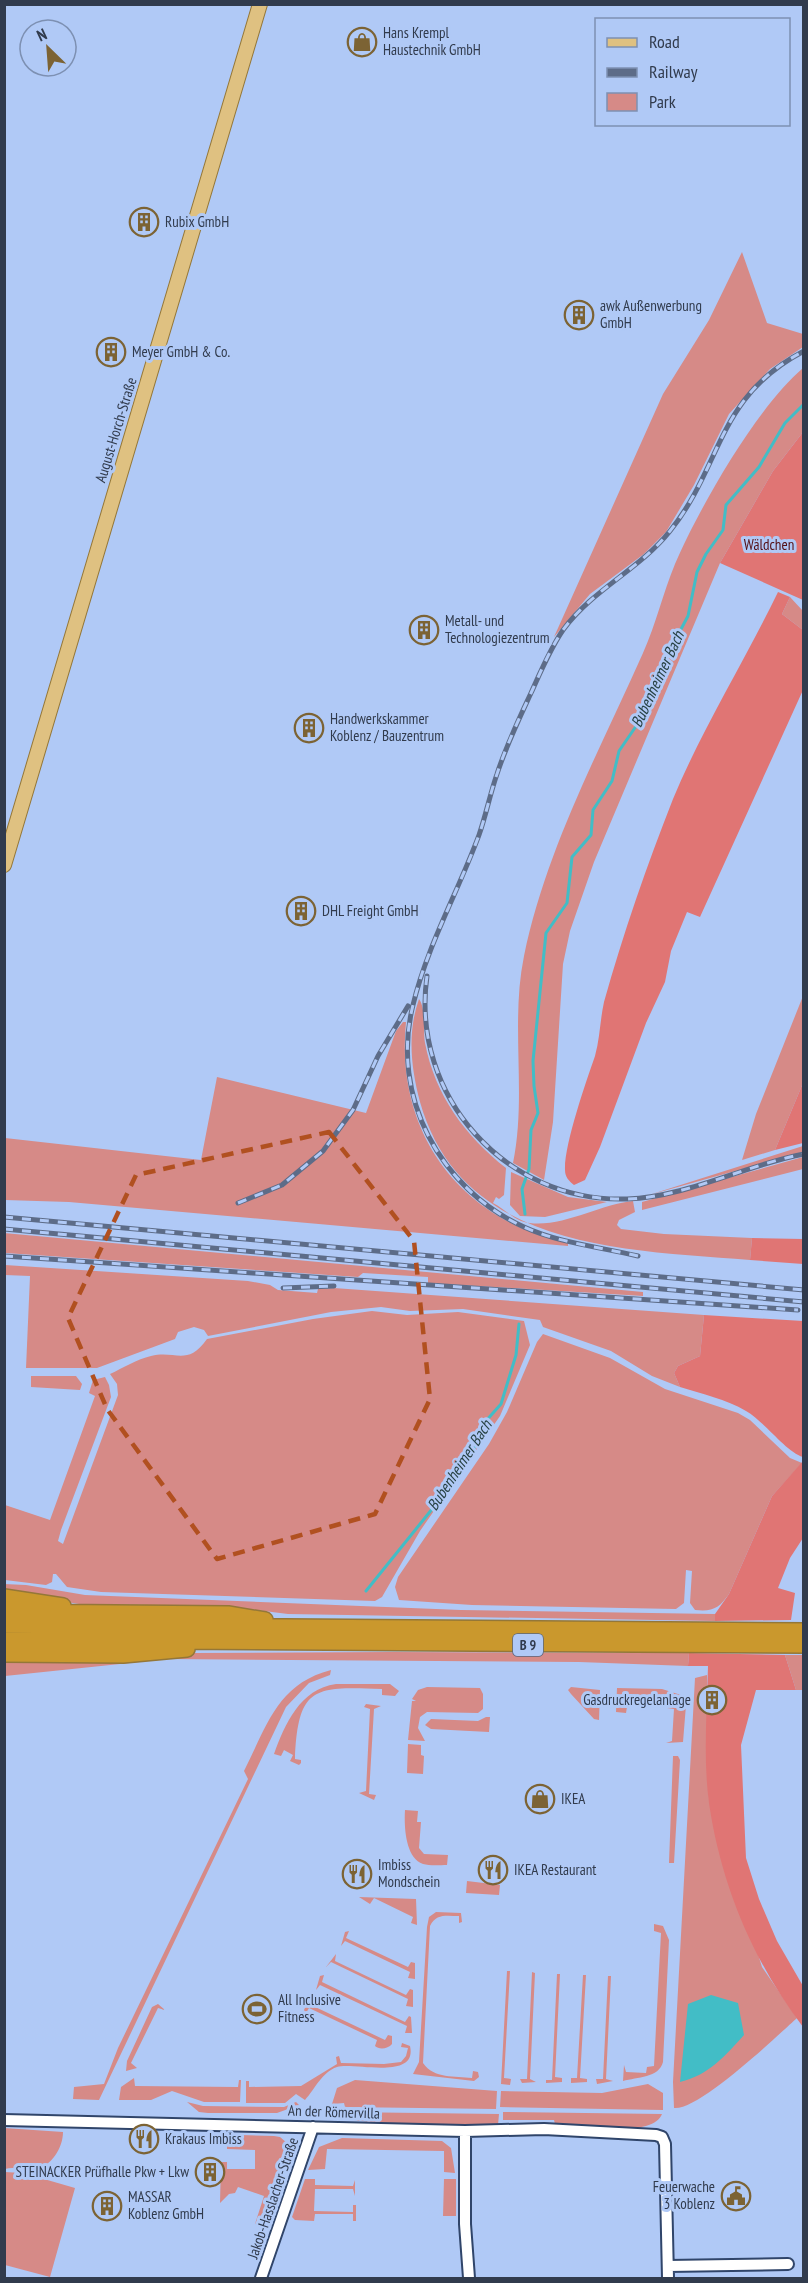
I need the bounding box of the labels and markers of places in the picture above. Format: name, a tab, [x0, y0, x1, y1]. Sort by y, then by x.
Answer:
place label: Hans Krempl Haustechnik GmbH	[383, 23, 481, 59]
shop icon: Hans Krempl Haustechnik GmbH	[346, 26, 378, 58]
building icon: Rubix GmbH	[128, 206, 160, 238]
place label: Rubix GmbH	[165, 212, 229, 231]
place label: awk Außenwerbung GmbH	[600, 296, 702, 332]
building icon: awk Außenwerbung GmbH	[563, 299, 595, 331]
building icon: Meyer GmbH & Co.	[95, 336, 127, 368]
place label: Meyer GmbH & Co.	[132, 342, 230, 361]
place label: Metall- und Technologiezentrum	[445, 611, 550, 647]
building icon: Metall- und Technologiezentrum	[408, 614, 440, 646]
place label: Handwerkskammer Koblenz / Bauzentrum	[330, 709, 444, 745]
building icon: Handwerkskammer Koblenz / Bauzentrum	[293, 712, 325, 744]
building icon: DHL Freight GmbH	[285, 895, 317, 927]
place label: DHL Freight GmbH	[322, 901, 419, 920]
building icon: Gasdruckregelanlage	[696, 1684, 728, 1716]
place label: Gasdruckregelanlage	[583, 1690, 691, 1709]
shop icon: IKEA	[524, 1783, 556, 1815]
place label: IKEA	[561, 1789, 586, 1808]
restaurant icon: IKEA Restaurant	[477, 1854, 509, 1886]
place label: Imbiss Mondschein	[378, 1855, 440, 1891]
restaurant icon: Imbiss Mondschein	[341, 1858, 373, 1890]
place label: IKEA Restaurant	[514, 1860, 596, 1879]
place label: All Inclusive Fitness	[278, 1990, 341, 2026]
sports icon: All Inclusive Fitness	[241, 1993, 273, 2025]
restaurant icon: Krakaus Imbiss	[128, 2123, 160, 2155]
place label: Krakaus Imbiss	[165, 2129, 242, 2148]
building icon: STEINACKER Prüfhalle Pkw + Lkw	[194, 2156, 226, 2188]
place label: STEINACKER Prüfhalle Pkw + Lkw	[16, 2162, 189, 2181]
place label: Feuerwache 3 Koblenz	[653, 2177, 715, 2213]
public building icon: Feuerwache 3 Koblenz	[720, 2180, 752, 2212]
place label: MASSAR Koblenz GmbH	[128, 2187, 204, 2223]
building icon: MASSAR Koblenz GmbH	[91, 2190, 123, 2222]

